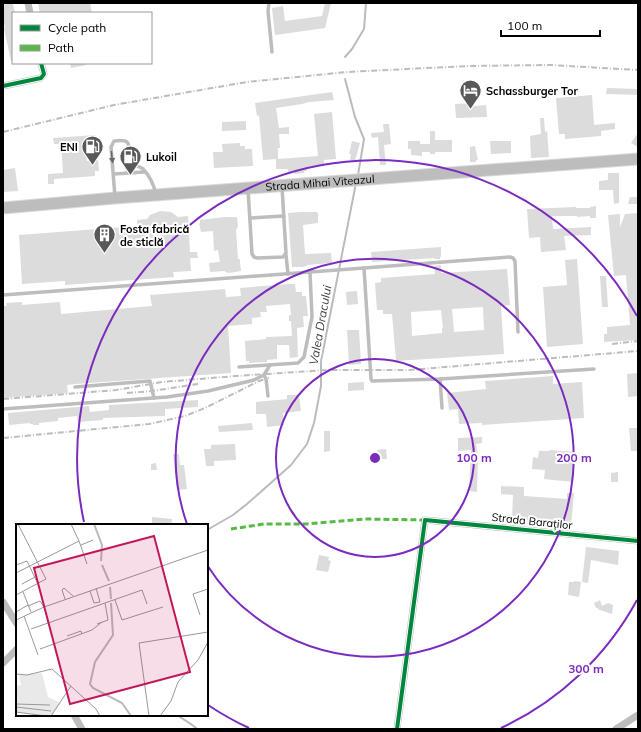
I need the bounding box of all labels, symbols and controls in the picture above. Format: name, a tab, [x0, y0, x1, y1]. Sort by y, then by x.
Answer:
legend	[12, 12, 152, 64]
scale bar	[501, 12, 600, 38]
text: 100 m	[507, 18, 542, 33]
text: Cycle path	[48, 20, 106, 35]
text: Path	[48, 40, 74, 55]
hotel icon: Schassburger Tor	[458, 78, 484, 111]
place label: Schassburger Tor	[486, 84, 578, 98]
fuel station icon: ENI	[80, 134, 106, 167]
place label: ENI	[60, 140, 78, 154]
fuel station icon: Lukoil	[117, 144, 143, 177]
place label: Lukoil	[146, 150, 177, 164]
one-way arrow	[109, 151, 116, 163]
street label: Strada Mihai Viteazul	[265, 172, 375, 194]
building icon: Fosta fabrică de sticlă	[92, 222, 118, 255]
place label: Fosta fabrică de sticlă	[120, 222, 189, 249]
water label: Valea Dracului	[306, 284, 334, 366]
text: 100 m	[456, 450, 492, 465]
text: 200 m	[556, 450, 592, 465]
centre of rings	[368, 451, 382, 465]
street label: Strada Baraților	[491, 510, 573, 533]
inset map	[16, 524, 208, 716]
text: 300 m	[568, 661, 604, 676]

